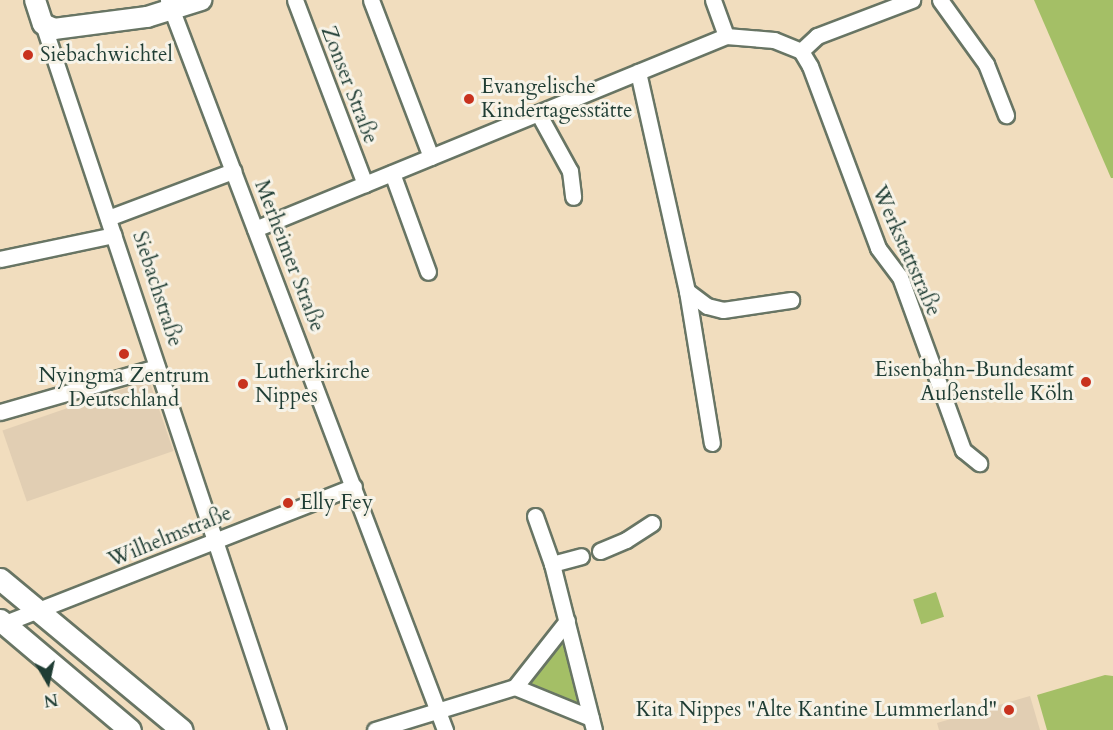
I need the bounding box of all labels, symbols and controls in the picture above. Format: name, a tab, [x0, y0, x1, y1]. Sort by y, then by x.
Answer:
street label: Zonser Straße	[315, 23, 383, 147]
place label: Siebachwichtel	[40, 42, 173, 68]
marker: Siebachwichtel	[21, 48, 35, 62]
place label: Evangelische Kindertagesstätte	[481, 74, 633, 124]
marker: Evangelische Kindertagesstätte	[462, 92, 476, 106]
street label: Merheimer Straße	[248, 177, 330, 335]
street label: Werkstattstraße	[866, 182, 946, 320]
street label: Siebachstraße	[126, 228, 188, 350]
marker: Nyingma Zentrum Deutschland	[117, 347, 131, 361]
place label: Eisenbahn-Bundesamt Außenstelle Köln	[875, 357, 1074, 407]
place label: Lutherkirche Nippes	[255, 359, 370, 409]
place label: Nyingma Zentrum Deutschland	[38, 363, 210, 413]
marker: Eisenbahn-Bundesamt Außenstelle Köln	[1079, 375, 1093, 389]
marker: Lutherkirche Nippes	[236, 377, 250, 391]
place label: Elly Fey	[300, 490, 373, 516]
marker: Elly Fey	[281, 496, 295, 510]
street label: Wilhelmstraße	[105, 501, 235, 573]
north arrow	[18, 652, 78, 712]
text: N	[42, 688, 59, 712]
place label: Kita Nippes "Alte Kantine Lummerland"	[636, 697, 997, 723]
marker: Kita Nippes "Alte Kantine Lummerland"	[1002, 703, 1016, 717]

